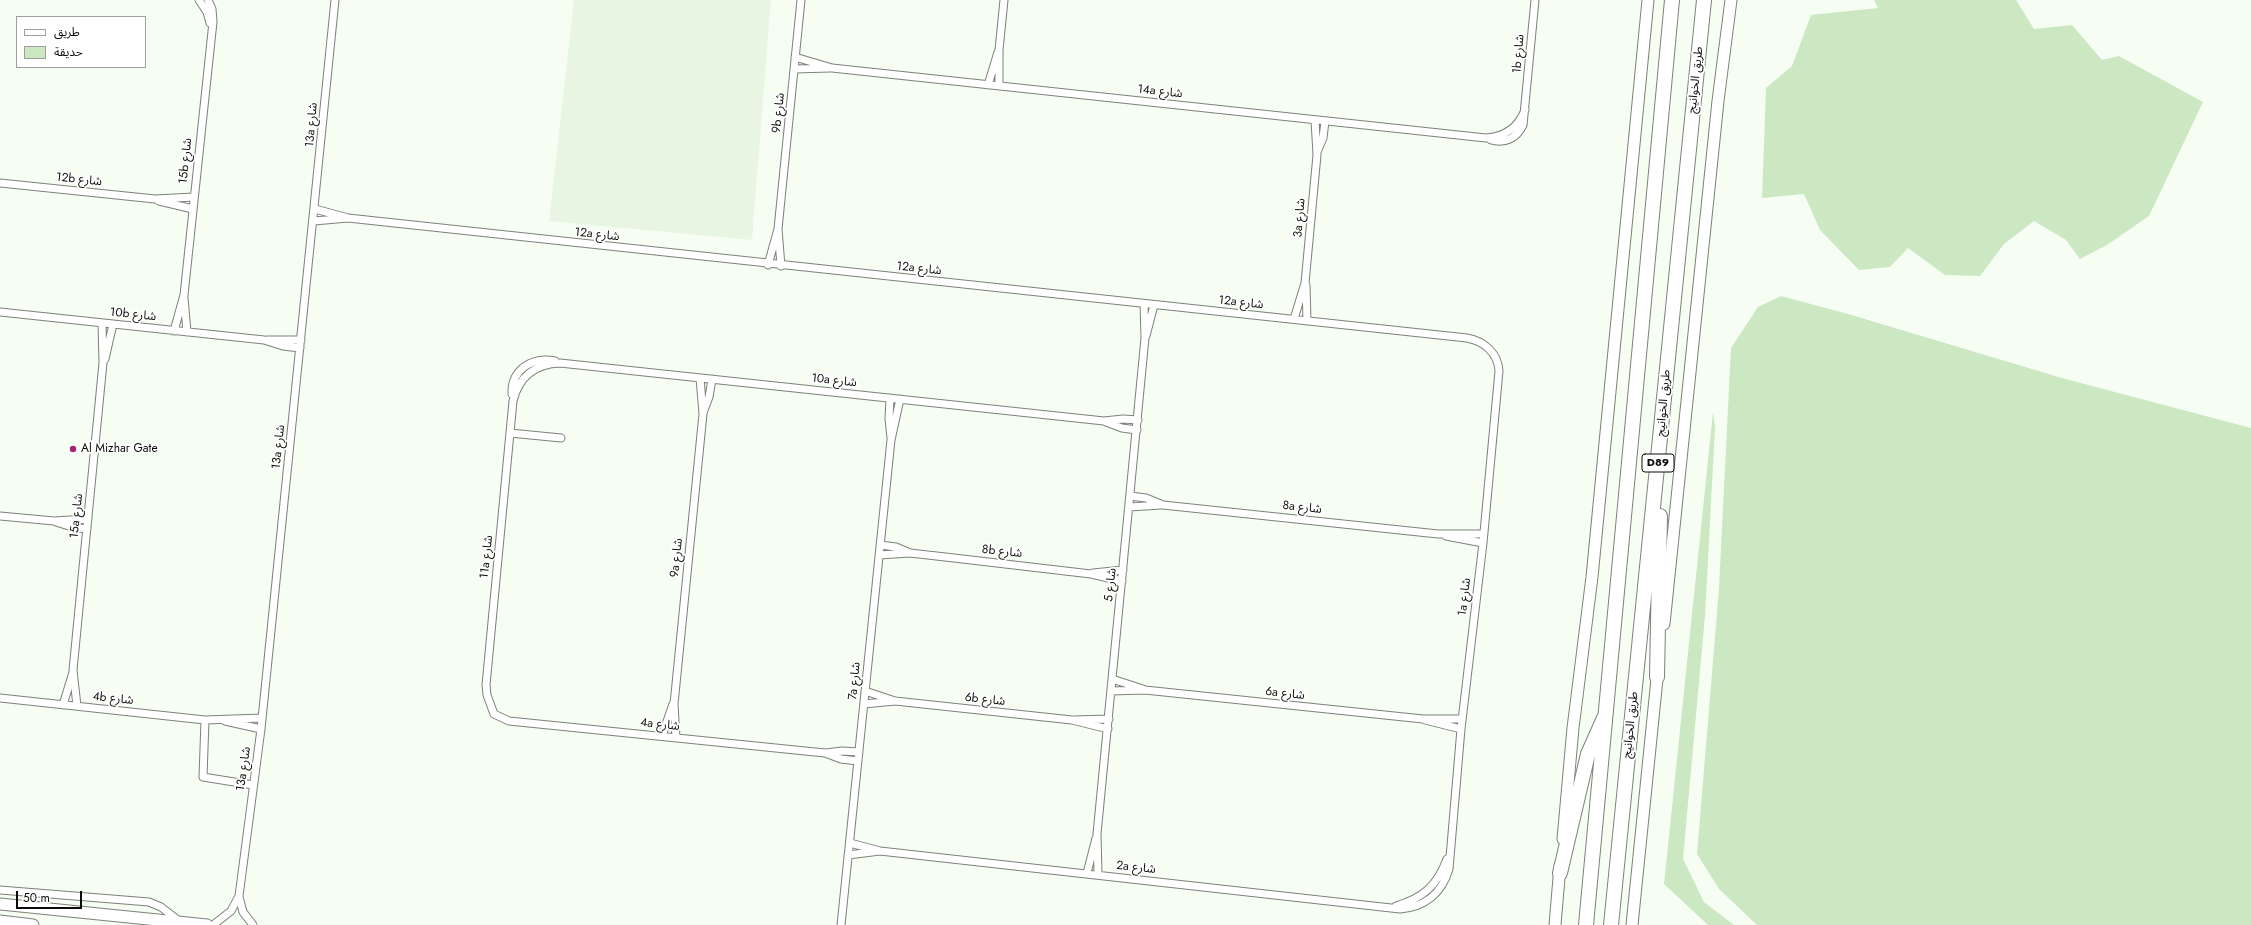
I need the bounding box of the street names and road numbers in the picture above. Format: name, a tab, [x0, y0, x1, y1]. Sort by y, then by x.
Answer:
street label: 1b شارع	[1510, 34, 1528, 74]
street label: طريق الخوانيج	[1685, 46, 1707, 114]
street label: 14a شارع	[1137, 82, 1183, 102]
street label: 9b شارع	[770, 92, 788, 134]
street label: 13a شارع	[303, 102, 321, 148]
street label: 15b شارع	[176, 137, 196, 185]
street label: 12b شارع	[55, 170, 103, 190]
street label: 3a شارع	[1291, 198, 1309, 238]
street label: 12a شارع	[574, 225, 620, 245]
street label: 12a شارع	[896, 259, 942, 279]
street label: 12a شارع	[1218, 293, 1264, 313]
street label: 10b شارع	[109, 305, 157, 325]
street label: طريق الخوانيج	[1654, 369, 1674, 437]
street label: 10a شارع	[811, 371, 857, 391]
street label: 13a شارع	[270, 424, 288, 470]
road number: D89	[1642, 454, 1674, 472]
street label: 15a شارع	[67, 493, 87, 539]
street label: 8a شارع	[1282, 499, 1322, 517]
street label: 11a شارع	[478, 535, 496, 579]
street label: 9a شارع	[668, 538, 686, 578]
street label: 8b شارع	[981, 543, 1023, 561]
street label: شارع 5	[1102, 567, 1120, 603]
street label: 1a شارع	[1456, 577, 1474, 617]
street label: 7a شارع	[846, 661, 864, 701]
street label: 6a شارع	[1265, 685, 1305, 703]
street label: 4b شارع	[92, 690, 134, 708]
street label: 6b شارع	[964, 691, 1006, 709]
street label: طريق الخوانيج	[1620, 691, 1642, 759]
street label: 4a شارع	[639, 716, 681, 734]
street label: 13a شارع	[234, 746, 254, 792]
street label: 2a شارع	[1116, 859, 1156, 877]

